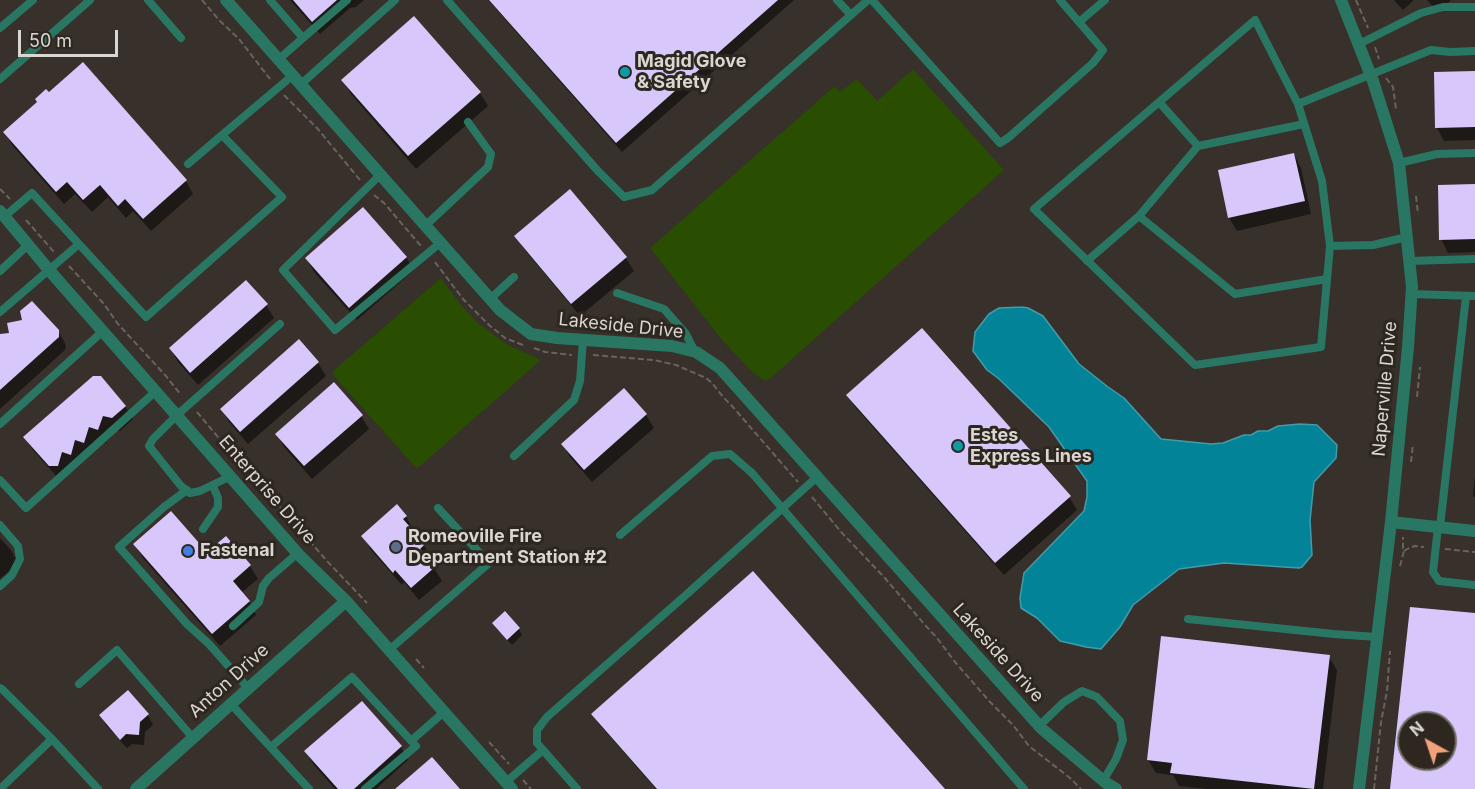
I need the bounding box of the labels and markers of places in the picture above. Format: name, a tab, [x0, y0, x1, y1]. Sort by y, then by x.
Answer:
place label: Magid Glove & Safety	[637, 51, 746, 94]
marker: Magid Glove & Safety	[618, 65, 632, 79]
place label: Estes Express Lines	[970, 425, 1092, 468]
marker: Estes Express Lines	[951, 439, 965, 453]
place label: Romeoville Fire Department Station #2	[408, 526, 607, 568]
place label: Fastenal	[200, 540, 274, 562]
marker: Romeoville Fire Department Station #2	[389, 540, 403, 554]
marker: Fastenal	[181, 544, 195, 558]

